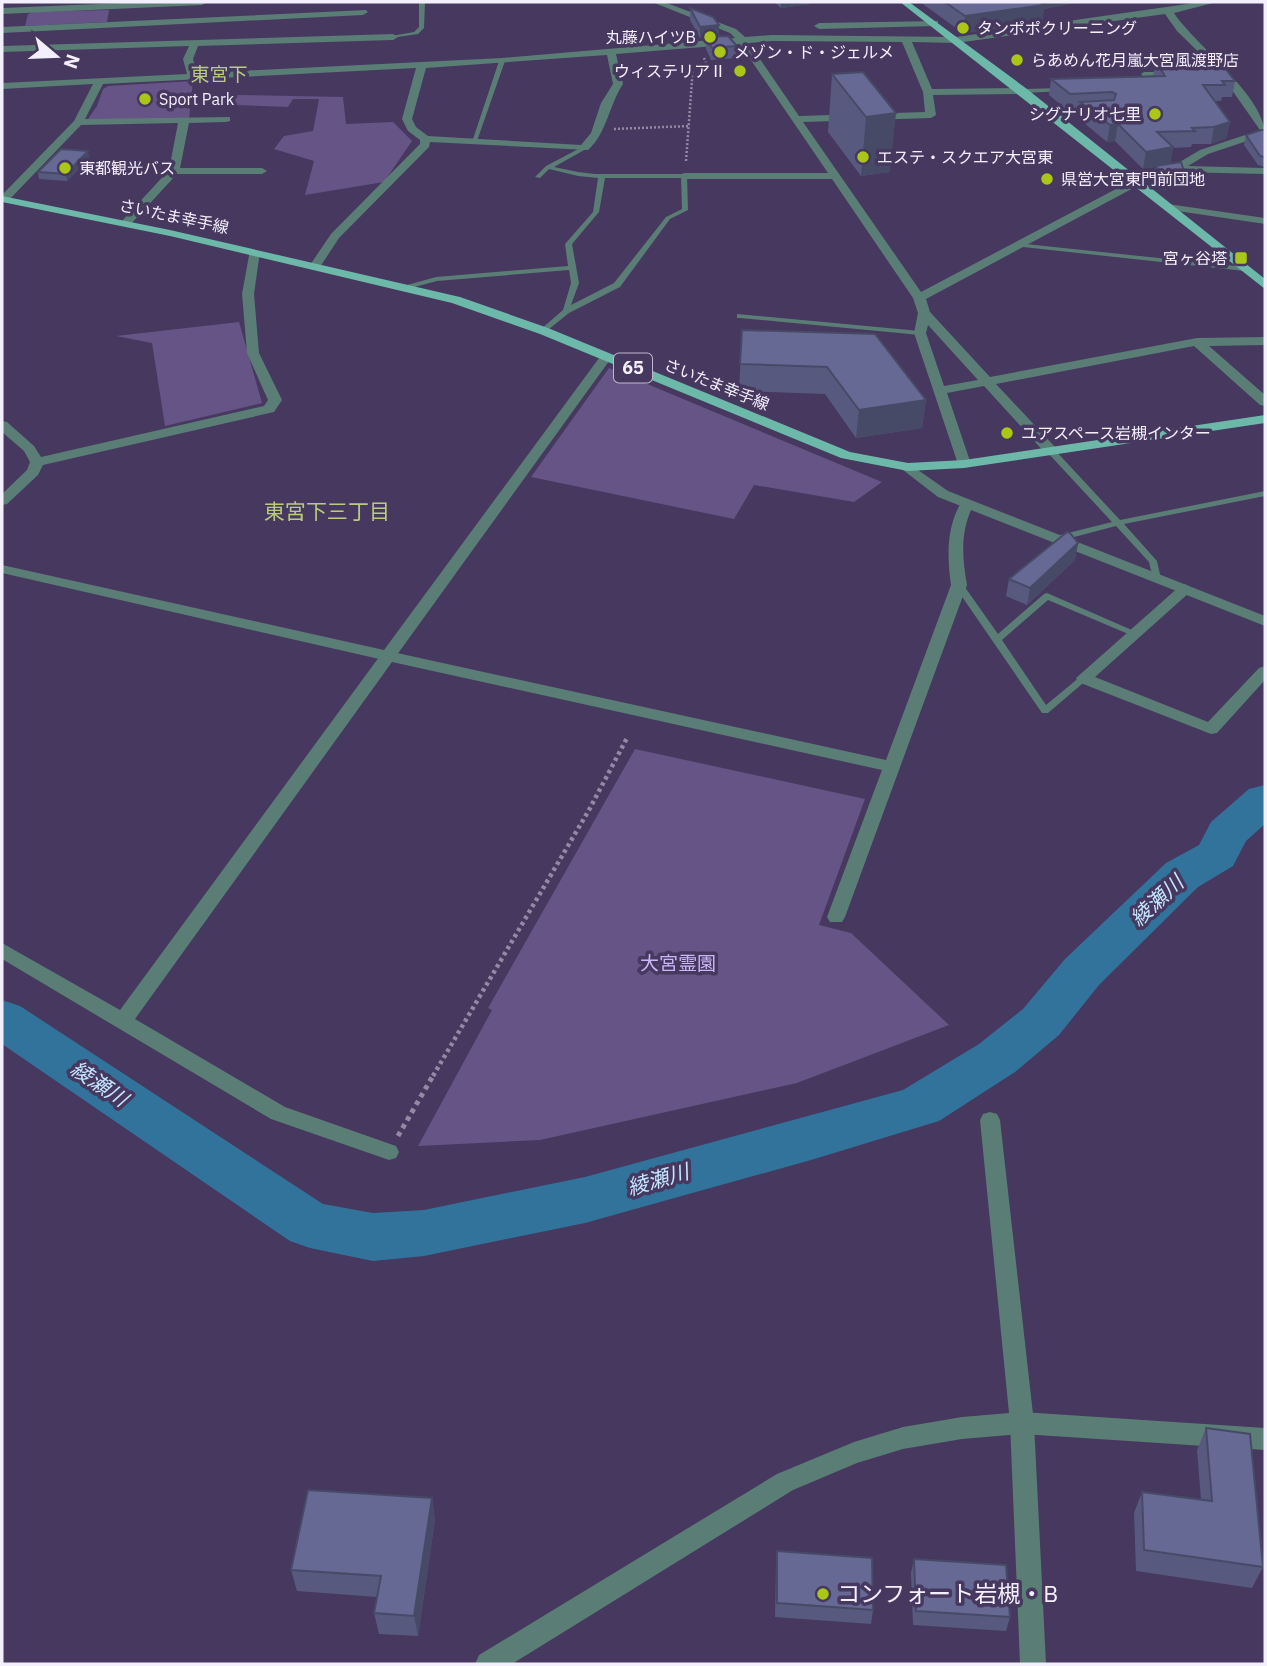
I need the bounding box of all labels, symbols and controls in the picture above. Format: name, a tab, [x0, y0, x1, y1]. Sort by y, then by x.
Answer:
place label: タンポポクリーニング	[977, 18, 1137, 38]
marker: タンポポクリーニング	[955, 20, 971, 36]
north arrow	[21, 21, 91, 91]
place label: 丸藤ハイツB	[606, 27, 696, 47]
marker: 丸藤ハイツB	[702, 29, 718, 45]
place label: メゾン・ド・ジェルメ	[734, 42, 894, 62]
marker: メゾン・ド・ジェルメ	[712, 44, 728, 60]
place label: らあめん花月嵐大宮風渡野店	[1031, 50, 1239, 70]
text: N	[58, 51, 86, 72]
marker: らあめん花月嵐大宮風渡野店	[1009, 52, 1025, 68]
place label: ウィステリアⅡ	[614, 61, 726, 81]
district label: 東宮下	[190, 62, 248, 86]
marker: ウィステリアⅡ	[732, 63, 748, 79]
place label: Sport Park	[159, 89, 235, 109]
marker: Sport Park	[137, 91, 153, 107]
place label: シグナリオ七里	[1029, 104, 1141, 124]
marker: シグナリオ七里	[1147, 106, 1163, 122]
place label: エステ・スクエア大宮東	[877, 147, 1053, 167]
marker: エステ・スクエア大宮東	[855, 149, 871, 165]
place label: 東都観光バス	[79, 158, 175, 178]
marker: 東都観光バス	[57, 160, 73, 176]
place label: 県営大宮東門前団地	[1061, 169, 1205, 189]
marker: 県営大宮東門前団地	[1039, 171, 1055, 187]
street label: さいたま幸手線	[117, 195, 231, 237]
place label: 宮ヶ谷塔	[1163, 248, 1227, 268]
marker: 宮ヶ谷塔	[1233, 250, 1249, 266]
road number: 65	[614, 354, 652, 382]
street label: さいたま幸手線	[662, 354, 772, 414]
place label: ユアスペース岩槻インター	[1021, 423, 1211, 443]
marker: ユアスペース岩槻インター	[999, 425, 1015, 441]
district label: 東宮下三丁目	[264, 497, 390, 525]
water label: 綾瀬川	[1124, 867, 1190, 932]
park label: 大宮霊園	[640, 951, 716, 975]
water label: 綾瀬川	[66, 1054, 135, 1114]
water label: 綾瀬川	[624, 1156, 694, 1201]
place label: コンフォート岩槻・B	[837, 1578, 1058, 1608]
marker: コンフォート岩槻・B	[815, 1586, 831, 1602]

